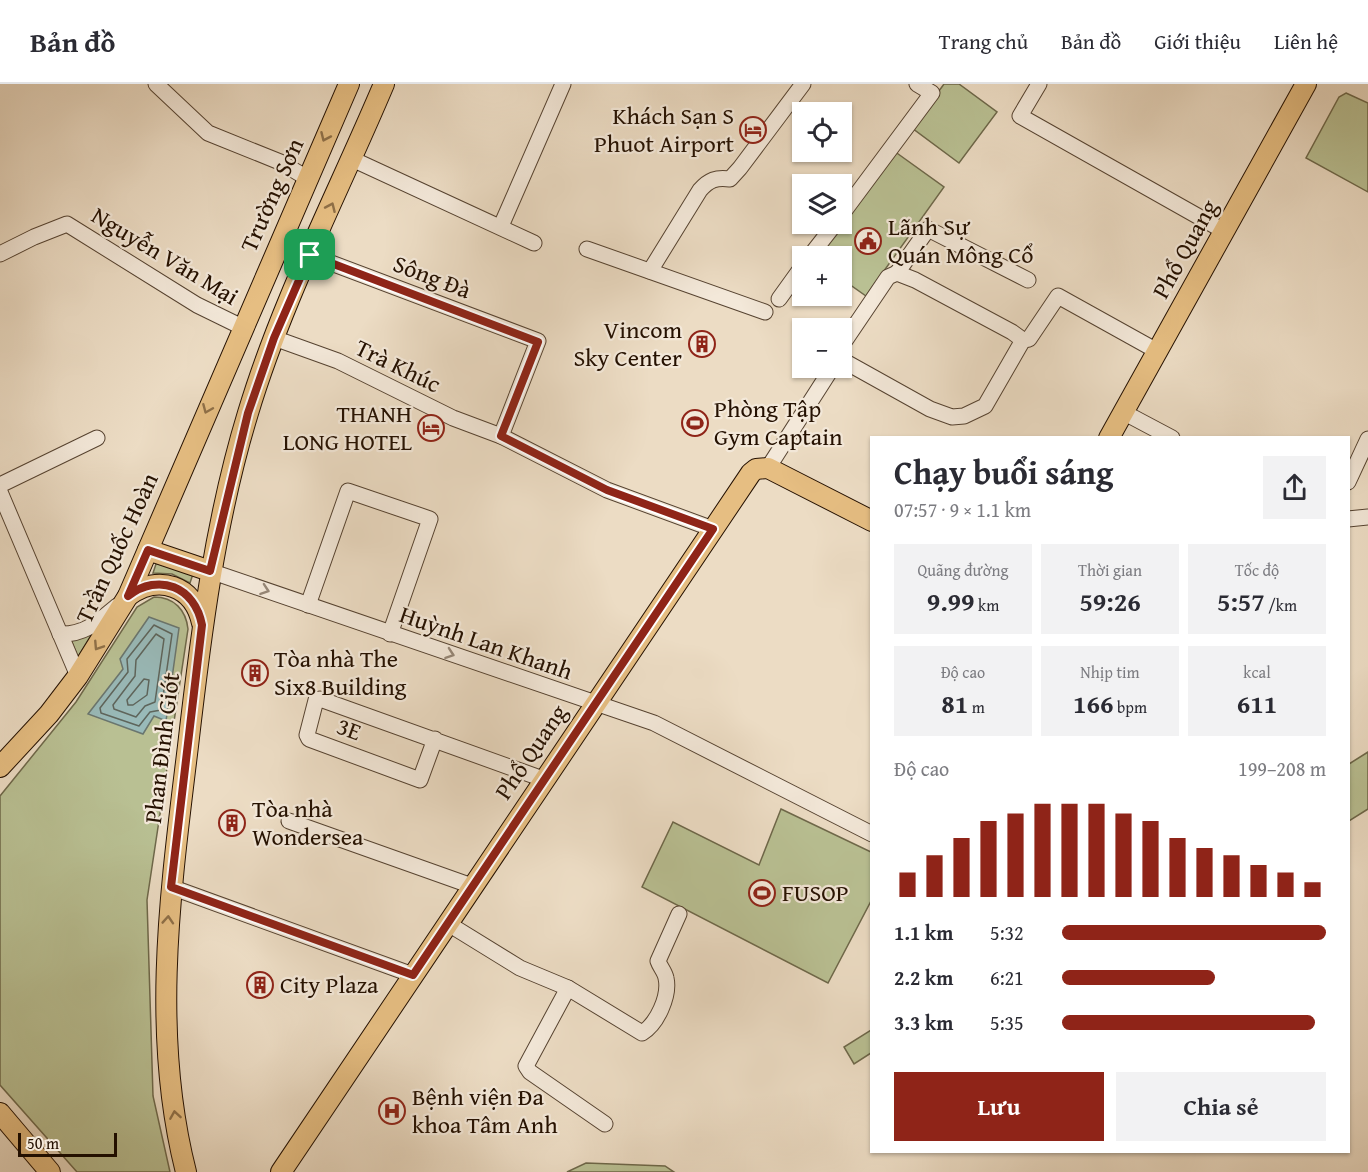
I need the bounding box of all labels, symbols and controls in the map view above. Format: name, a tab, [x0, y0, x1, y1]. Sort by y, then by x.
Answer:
text: Bản đồ	[30, 21, 115, 62]
text: Trang chủ	[939, 26, 1028, 57]
text: Bản đồ	[1061, 26, 1121, 57]
text: Giới thiệu	[1154, 26, 1241, 57]
text: Liên hệ	[1274, 26, 1338, 57]
place label: Khách Sạn S Phuot Airport	[594, 98, 735, 161]
map controls	[792, 102, 852, 378]
button: locate	[792, 102, 852, 162]
hotel icon: Khách Sạn S Phuot Airport	[738, 115, 768, 145]
one-way arrow	[320, 131, 332, 142]
street label: Trường Sơn	[231, 132, 312, 257]
button: layers	[792, 174, 852, 234]
street label: Phổ Quang	[1143, 193, 1226, 305]
street label: Nguyễn Văn Mại	[85, 198, 246, 313]
one-way arrow	[324, 202, 336, 213]
place label: Lãnh Sự Quán Mông Cổ	[888, 209, 1034, 272]
public building icon: Lãnh Sự Quán Mông Cổ	[853, 226, 883, 256]
pin	[284, 229, 335, 280]
icon: arrive	[293, 238, 326, 271]
street label: Sông Đà	[388, 246, 477, 308]
button: +	[792, 246, 852, 306]
place label: Vincom Sky Center	[573, 312, 682, 375]
button: −	[792, 318, 852, 378]
building icon: Vincom Sky Center	[687, 329, 717, 359]
street label: Trà Khúc	[350, 330, 447, 401]
place label: Phòng Tập Gym Captain	[714, 391, 843, 454]
place label: THANH LONG HOTEL	[283, 396, 412, 459]
one-way arrow	[203, 403, 215, 414]
sports icon: Phòng Tập Gym Captain	[680, 408, 710, 438]
hotel icon: THANH LONG HOTEL	[416, 413, 446, 443]
text: Chạy buổi sáng	[894, 448, 1113, 496]
button: share	[1263, 456, 1326, 519]
street label: Trần Quốc Hoàn	[66, 466, 167, 629]
text: 07:57 · 9 × 1.1 km	[894, 495, 1031, 524]
text: Quãng đường	[918, 558, 1008, 582]
text: Thời gian	[1078, 558, 1142, 582]
text: Tốc độ	[1235, 558, 1279, 582]
text: 9.99	[927, 582, 975, 621]
text: 59:26	[1079, 582, 1141, 621]
text: 5:57	[1217, 582, 1265, 621]
one-way arrow	[259, 583, 270, 596]
text: km	[975, 593, 999, 617]
text: /km	[1265, 593, 1297, 617]
street label: Huỳnh Lan Khanh	[395, 597, 578, 689]
one-way arrow	[94, 639, 105, 650]
place label: Tòa nhà The Six8 Building	[274, 641, 407, 704]
one-way arrow	[444, 647, 454, 660]
building icon: Tòa nhà The Six8 Building	[240, 658, 270, 688]
text: Độ cao	[941, 660, 985, 684]
text: Nhịp tim	[1080, 660, 1140, 684]
text: kcal	[1243, 660, 1271, 684]
street label: Phan Đình Giót	[135, 670, 188, 825]
text: 81	[941, 684, 968, 723]
text: 166	[1073, 684, 1113, 723]
text: 611	[1237, 684, 1277, 723]
text: m	[968, 695, 985, 719]
text: bpm	[1113, 695, 1147, 719]
street label: Phổ Quang	[486, 697, 575, 806]
street label: 3E	[332, 708, 366, 749]
text: Độ cao	[894, 754, 949, 783]
text: 199–208 m	[1238, 754, 1326, 783]
place label: Tòa nhà Wondersea	[252, 791, 364, 854]
building icon: Tòa nhà Wondersea	[217, 808, 247, 838]
place label: FUSOP	[782, 875, 849, 910]
sports icon: FUSOP	[747, 878, 777, 908]
one-way arrow	[161, 916, 174, 925]
text: 1.1 km	[894, 918, 953, 947]
text: 5:32	[990, 918, 1024, 947]
text: 2.2 km	[894, 963, 953, 992]
text: 6:21	[990, 963, 1024, 992]
place label: City Plaza	[280, 967, 379, 1002]
building icon: City Plaza	[245, 970, 275, 1000]
text: 3.3 km	[894, 1008, 953, 1037]
text: 5:35	[990, 1008, 1024, 1037]
button: Lưu	[894, 1072, 1104, 1141]
button: Chia sẻ	[1116, 1072, 1326, 1141]
place label: Bệnh viện Đa khoa Tâm Anh	[412, 1079, 558, 1142]
hospital icon: Bệnh viện Đa khoa Tâm Anh	[377, 1096, 407, 1126]
one-way arrow	[169, 1110, 181, 1119]
scale bar	[18, 1130, 117, 1158]
text: 50 m	[27, 1131, 59, 1155]

